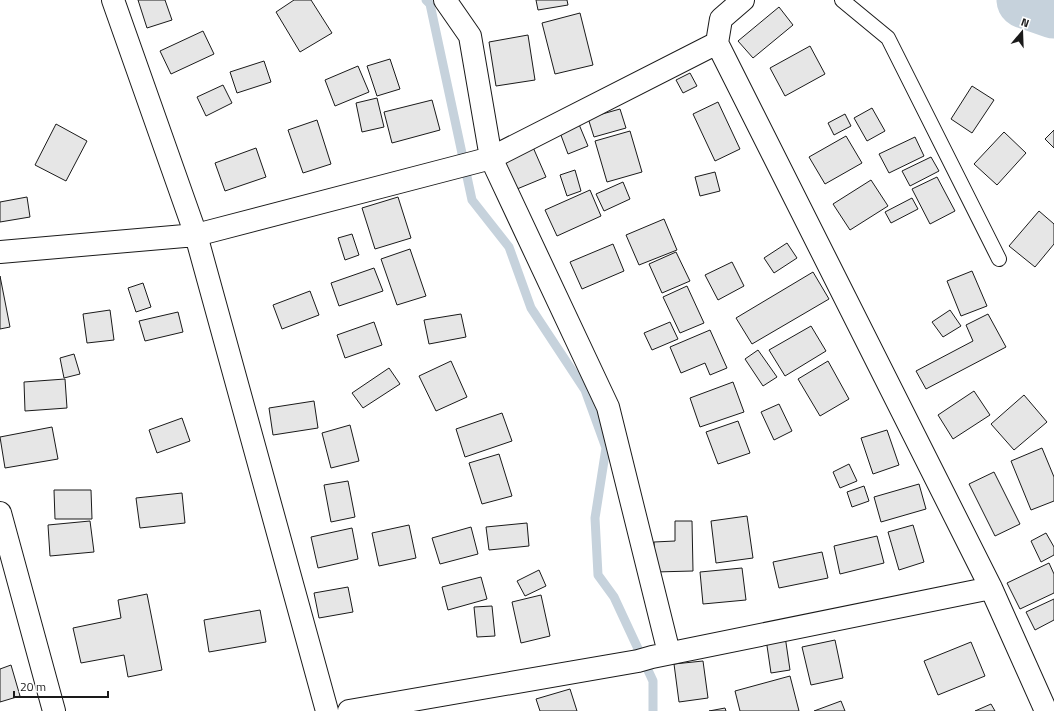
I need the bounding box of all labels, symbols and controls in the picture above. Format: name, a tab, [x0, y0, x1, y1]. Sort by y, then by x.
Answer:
north arrow	[1002, 12, 1042, 52]
text: N	[1019, 14, 1031, 31]
scale bar	[14, 673, 108, 699]
text: 20 m	[20, 677, 46, 696]

